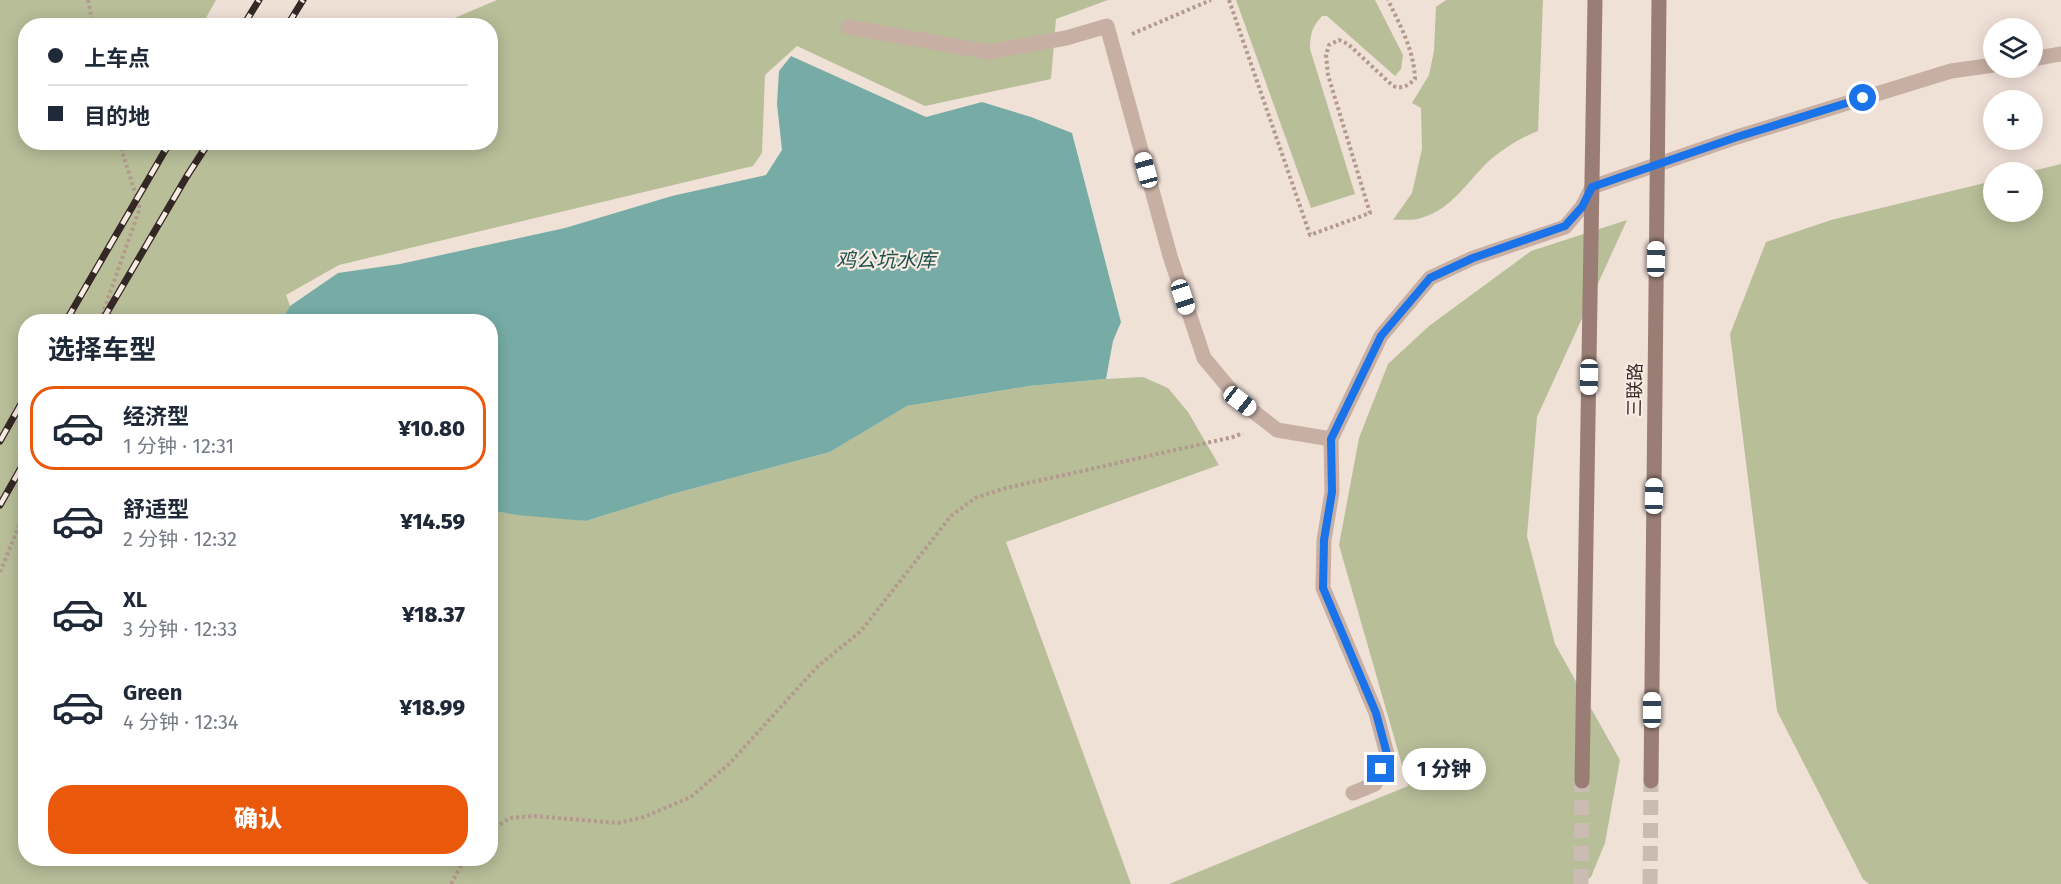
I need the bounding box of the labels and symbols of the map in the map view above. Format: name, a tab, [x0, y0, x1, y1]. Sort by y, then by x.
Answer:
route start	[1849, 84, 1876, 111]
car	[1133, 150, 1159, 190]
car	[1647, 241, 1665, 277]
water label: 鸡公坑水库	[836, 248, 939, 272]
car	[1169, 277, 1197, 317]
car	[1580, 359, 1598, 395]
street label: 三联路	[1624, 363, 1646, 417]
car	[1220, 383, 1260, 419]
car	[1645, 478, 1663, 514]
car	[1643, 692, 1661, 728]
callout: 1 分钟	[1402, 748, 1486, 790]
route end	[1367, 755, 1394, 782]

